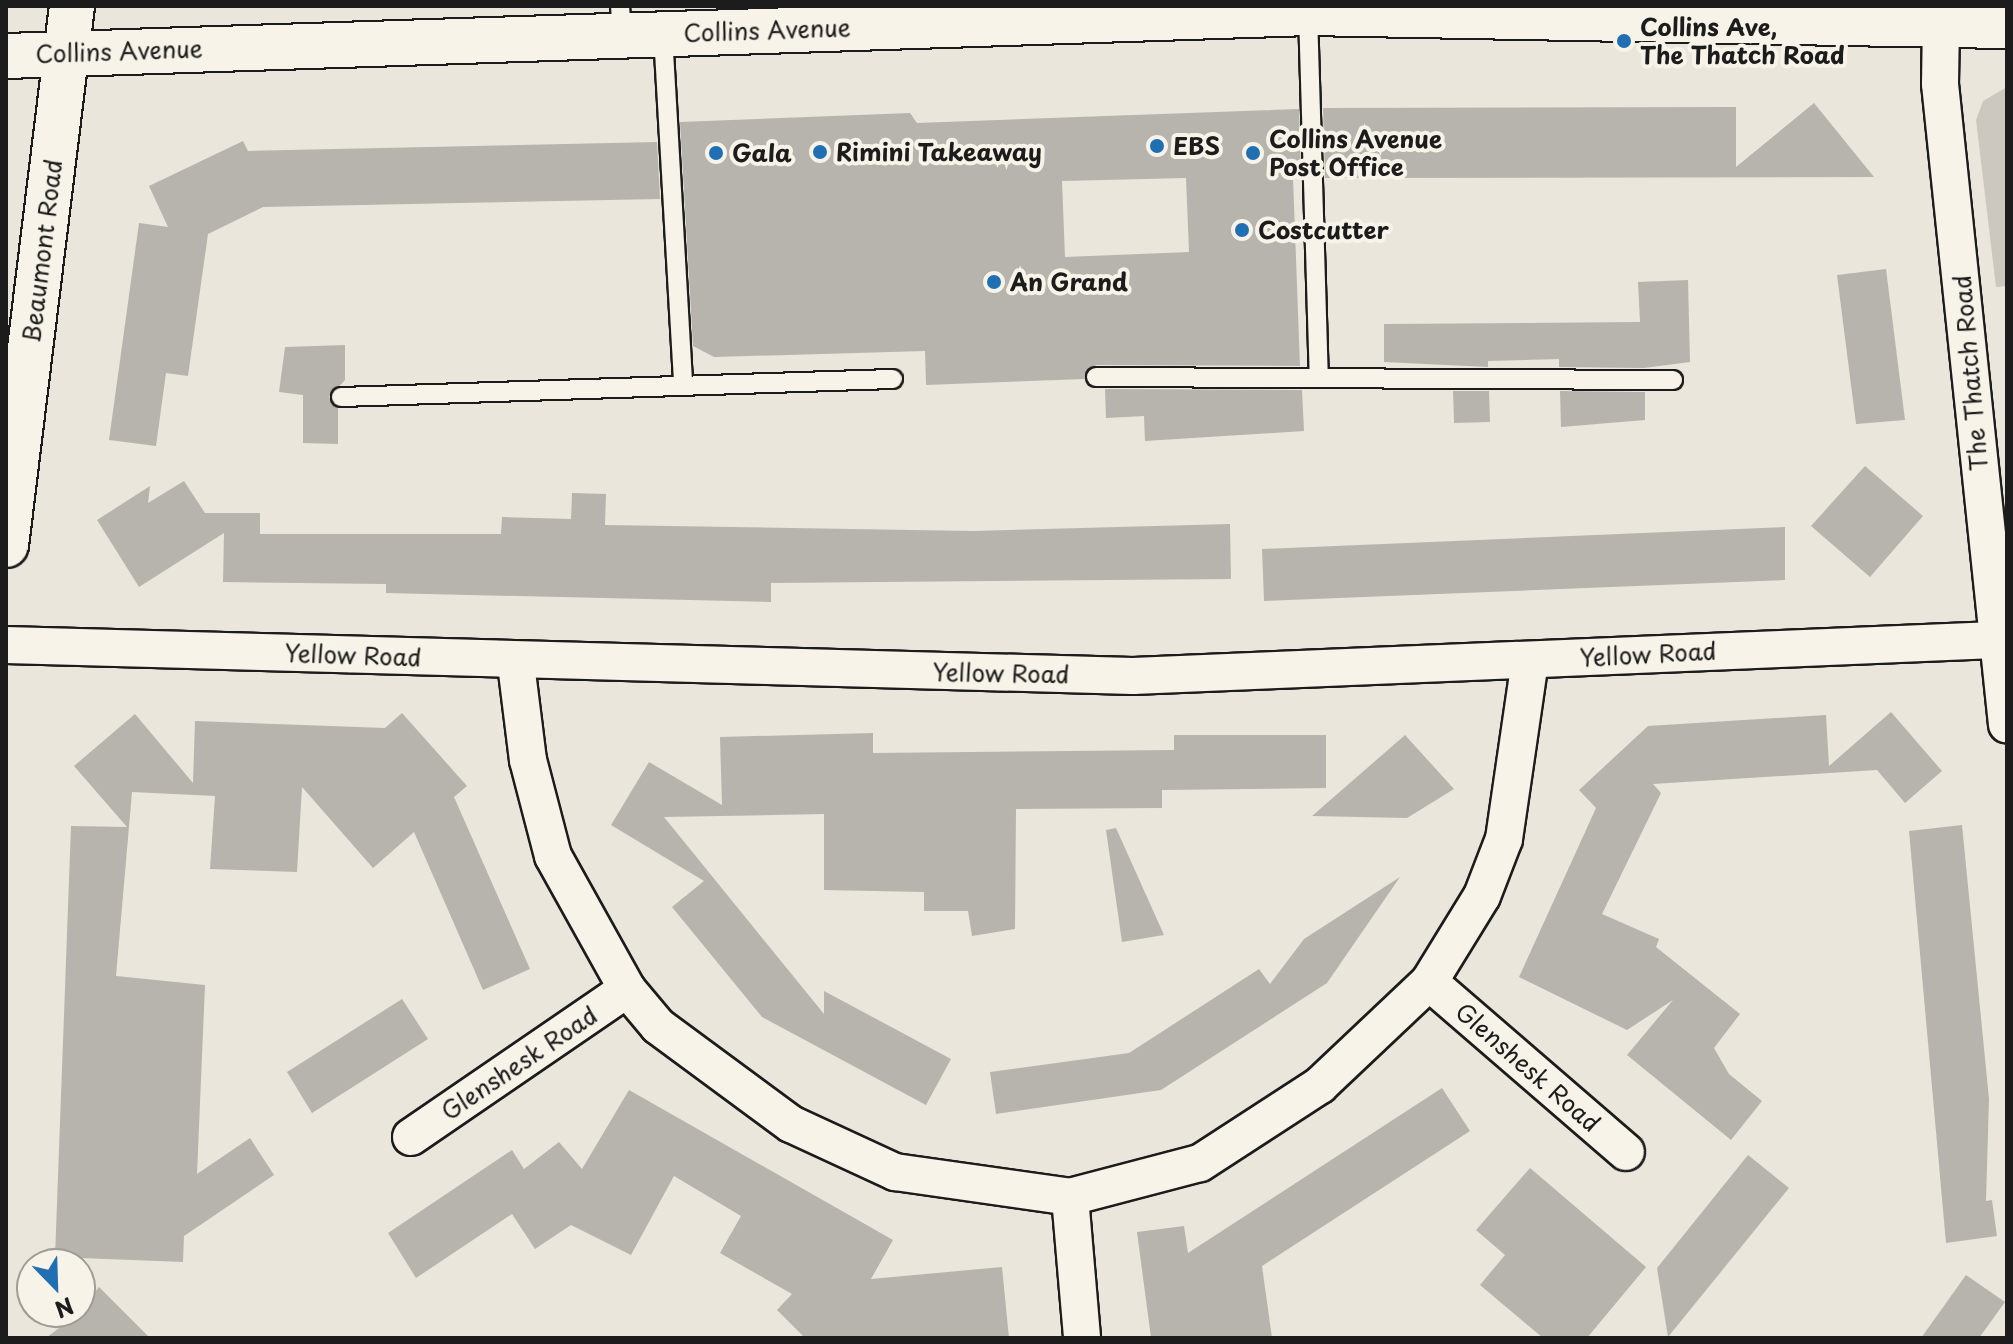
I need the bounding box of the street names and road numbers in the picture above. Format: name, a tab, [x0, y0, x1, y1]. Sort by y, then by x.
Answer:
street label: Collins Avenue	[684, 13, 850, 47]
street label: Collins Avenue	[36, 34, 202, 68]
street label: Beaumont Road	[16, 158, 68, 344]
street label: The Thatch Road	[1947, 274, 1993, 472]
street label: Yellow Road	[1579, 636, 1717, 672]
street label: Yellow Road	[284, 638, 422, 672]
street label: Yellow Road	[932, 657, 1070, 689]
street label: Glenshesk Road	[1450, 996, 1606, 1138]
street label: Glenshesk Road	[435, 1000, 603, 1126]

